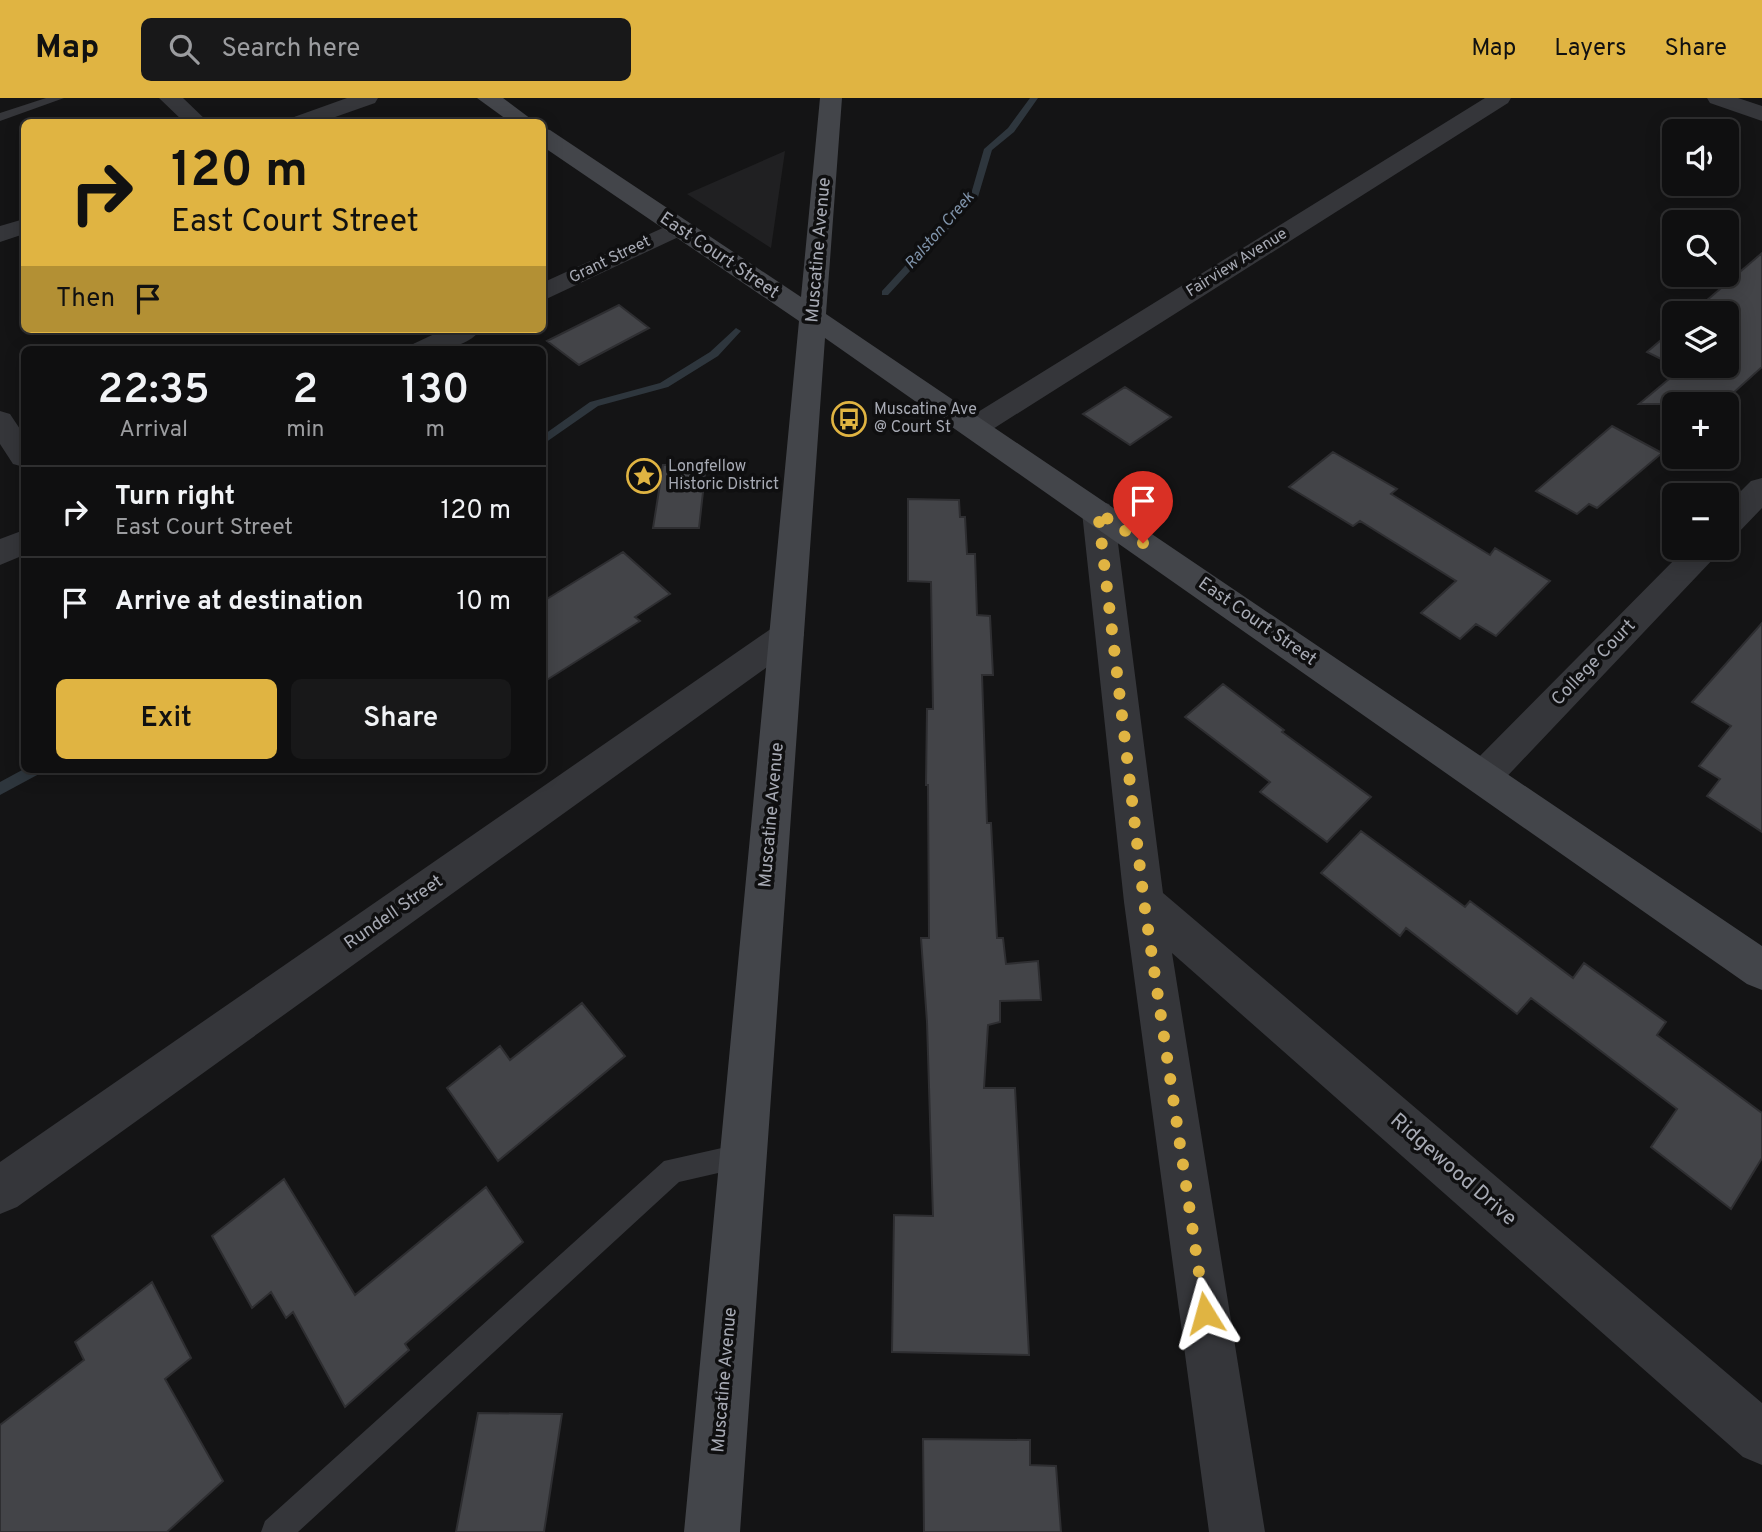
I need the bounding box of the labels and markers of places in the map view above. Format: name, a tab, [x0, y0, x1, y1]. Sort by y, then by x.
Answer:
bus stop icon: Muscatine Ave @ Court St	[830, 400, 868, 438]
place label: Muscatine Ave @ Court St	[874, 400, 977, 438]
place icon: Longfellow Historic District	[625, 457, 663, 495]
place label: Longfellow Historic District	[668, 457, 779, 495]
pin	[1113, 471, 1173, 543]

